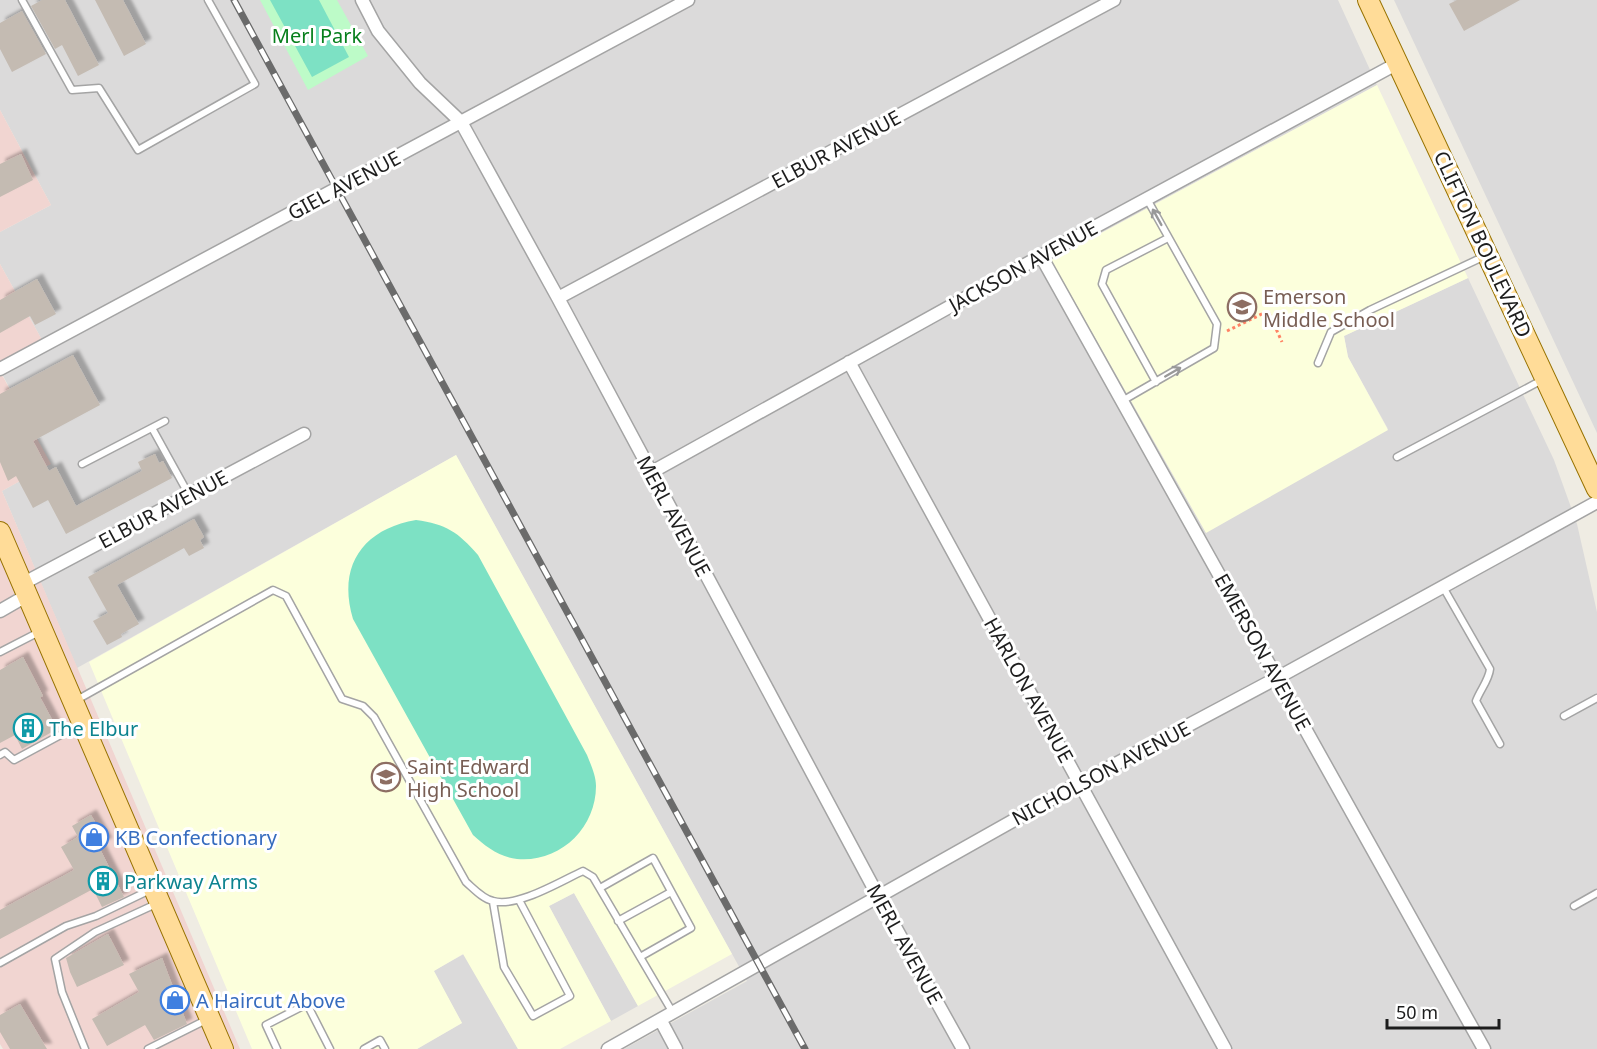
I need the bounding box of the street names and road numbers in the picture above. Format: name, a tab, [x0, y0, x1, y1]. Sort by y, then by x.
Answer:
street label: ELBUR AVENUE	[767, 104, 905, 194]
street label: GIEL AVENUE	[283, 144, 405, 226]
street label: CLIFTON BOULEVARD	[1428, 146, 1538, 342]
street label: JACKSON AVENUE	[942, 214, 1102, 319]
street label: MERL AVENUE	[631, 451, 717, 581]
street label: ELBUR AVENUE	[94, 464, 232, 554]
street label: EMERSON AVENUE	[1209, 569, 1317, 735]
street label: HARLON AVENUE	[978, 613, 1080, 767]
street label: NICHOLSON AVENUE	[1007, 714, 1195, 832]
street label: MERL AVENUE	[861, 879, 949, 1009]

